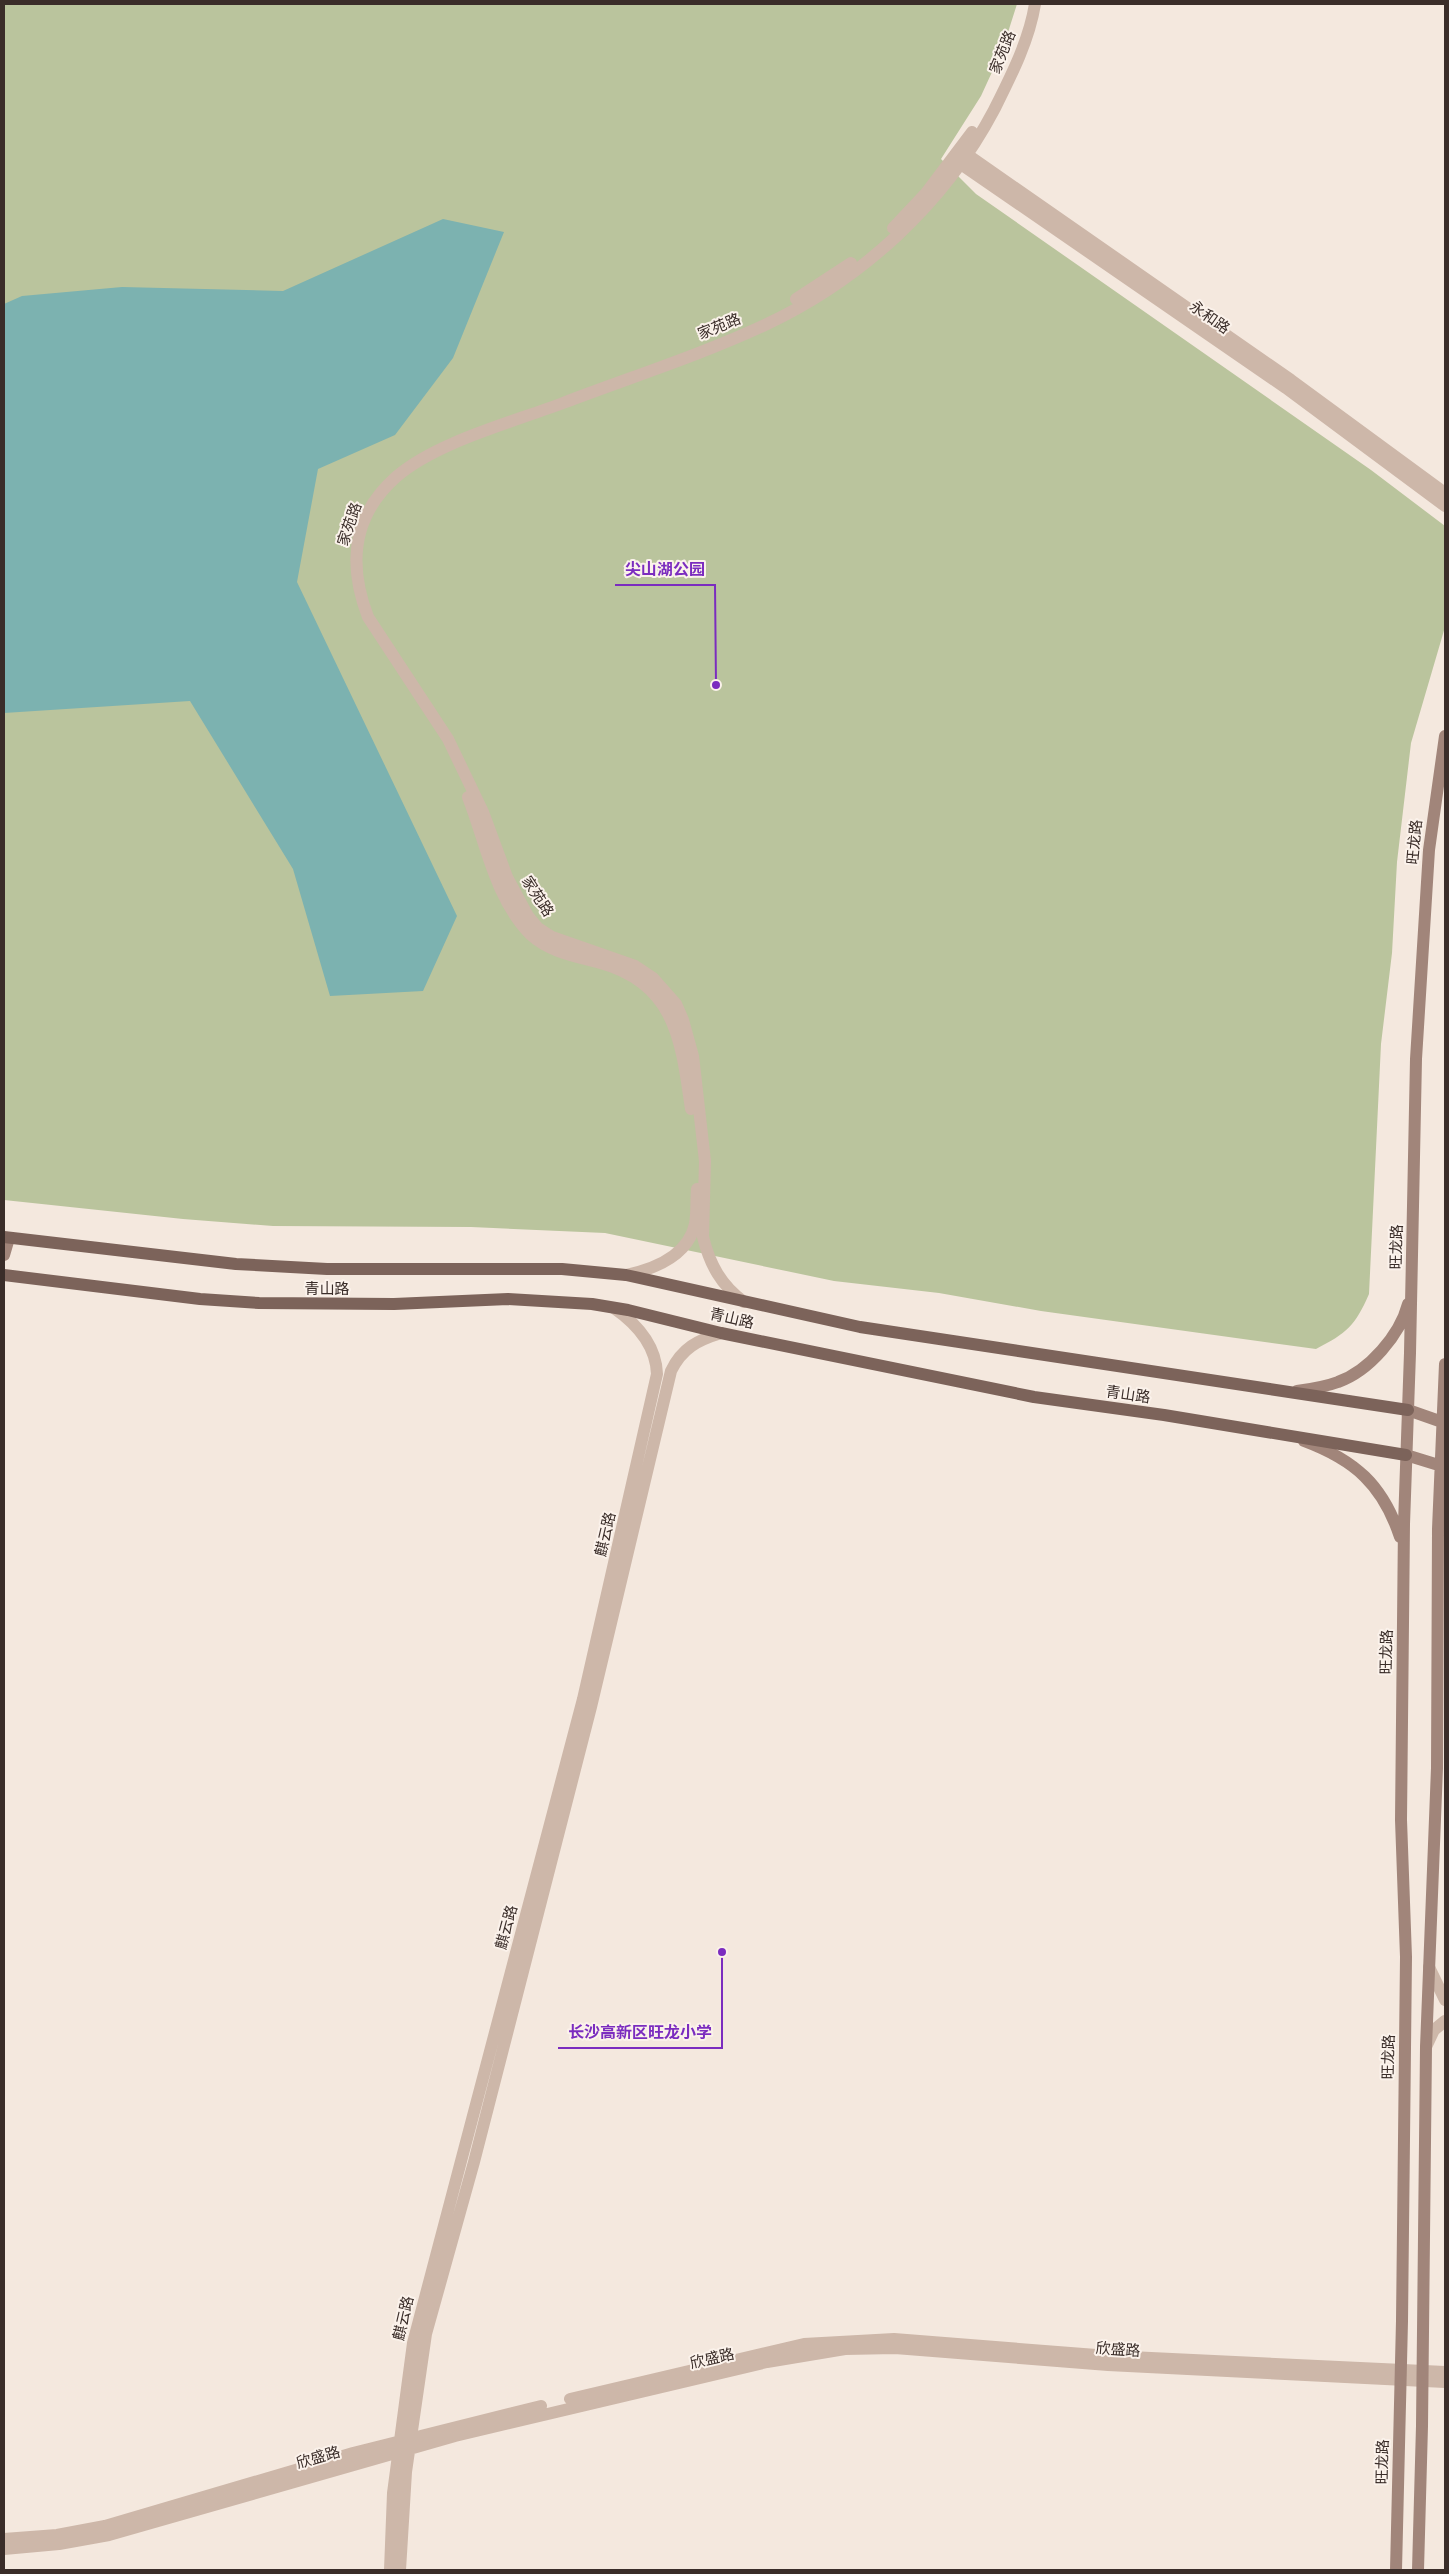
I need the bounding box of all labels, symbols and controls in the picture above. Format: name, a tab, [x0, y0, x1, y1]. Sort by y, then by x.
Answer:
street label: 家苑路	[983, 27, 1021, 77]
street label: 永和路	[1185, 295, 1235, 339]
street label: 家苑路	[694, 307, 744, 345]
street label: 家苑路	[331, 499, 367, 549]
callout: 尖山湖公园	[615, 554, 715, 585]
text: 尖山湖公园	[625, 557, 705, 581]
street label: 旺龙路	[1401, 819, 1427, 865]
street label: 家苑路	[516, 871, 560, 921]
street label: 旺龙路	[1384, 1224, 1408, 1270]
street label: 青山路	[304, 1277, 350, 1300]
street label: 青山路	[707, 1302, 757, 1334]
street label: 青山路	[1104, 1379, 1152, 1409]
street label: 麒云路	[589, 1509, 621, 1559]
street label: 旺龙路	[1374, 1629, 1398, 1675]
street label: 麒云路	[489, 1902, 523, 1952]
callout: 长沙高新区旺龙小学	[558, 2017, 722, 2048]
text: 长沙高新区旺龙小学	[568, 2020, 712, 2044]
street label: 旺龙路	[1376, 2034, 1400, 2080]
street label: 麒云路	[387, 2293, 419, 2343]
street label: 欣盛路	[1095, 2336, 1141, 2362]
street label: 欣盛路	[687, 2342, 737, 2374]
street label: 旺龙路	[1370, 2439, 1394, 2485]
street label: 欣盛路	[293, 2440, 343, 2474]

